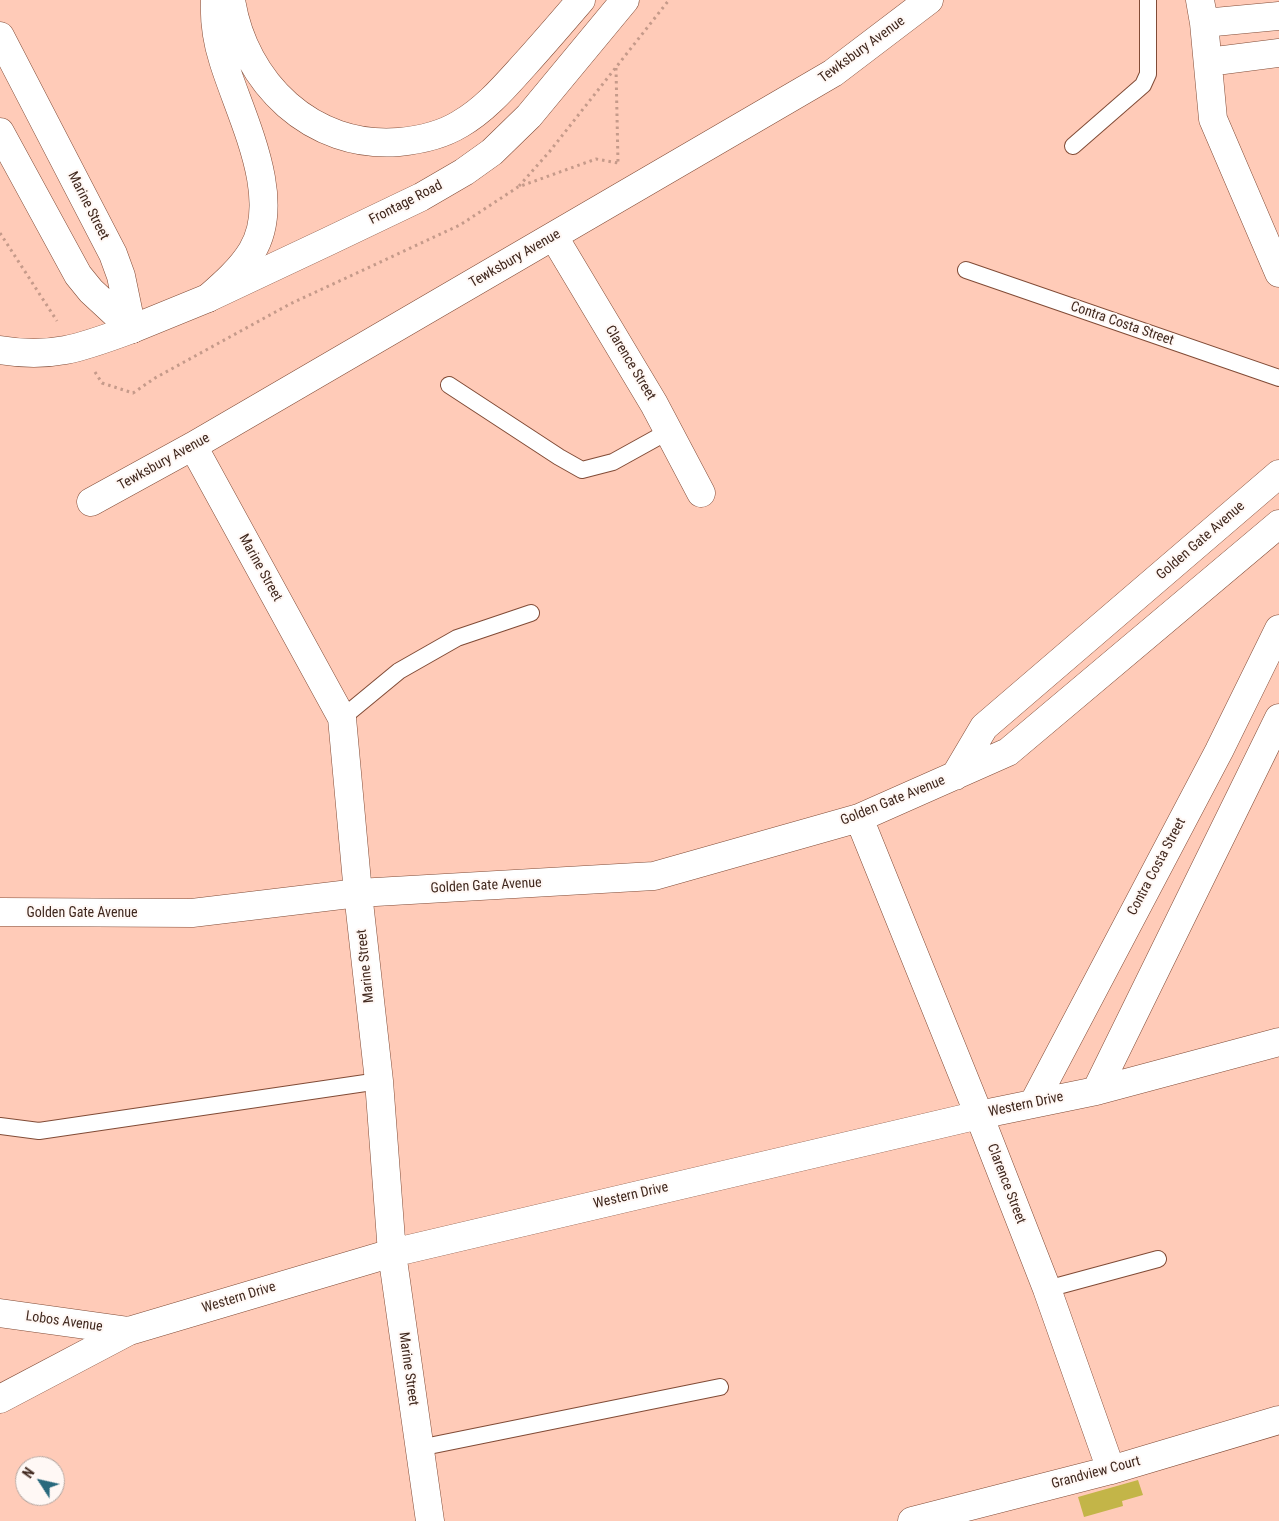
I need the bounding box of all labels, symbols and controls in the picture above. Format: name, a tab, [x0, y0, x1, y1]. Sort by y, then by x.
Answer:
street label: Tewksbury Avenue	[816, 13, 908, 87]
street label: Marine Street	[64, 169, 112, 243]
street label: Frontage Road	[366, 177, 446, 229]
street label: Tewksbury Avenue	[466, 226, 564, 292]
street label: Contra Costa Street	[1068, 298, 1176, 350]
street label: Clarence Street	[601, 323, 659, 403]
street label: Tewksbury Avenue	[115, 430, 213, 494]
street label: Golden Gate Avenue	[1154, 498, 1248, 584]
street label: Marine Street	[235, 532, 285, 604]
street label: Golden Gate Avenue	[838, 772, 948, 830]
street label: Contra Costa Street	[1124, 815, 1190, 919]
street label: Golden Gate Avenue	[430, 875, 542, 897]
street label: Golden Gate Avenue	[26, 905, 138, 921]
street label: Marine Street	[354, 928, 378, 1004]
street label: Western Drive	[987, 1089, 1065, 1121]
street label: Clarence Street	[983, 1142, 1029, 1226]
street label: Western Drive	[592, 1179, 670, 1213]
street label: Western Drive	[200, 1279, 278, 1317]
street label: Lobos Avenue	[24, 1308, 104, 1336]
street label: Marine Street	[395, 1331, 421, 1407]
street label: Grandview Court	[1050, 1453, 1142, 1493]
north arrow	[15, 1456, 65, 1506]
text: N	[20, 1465, 38, 1481]

